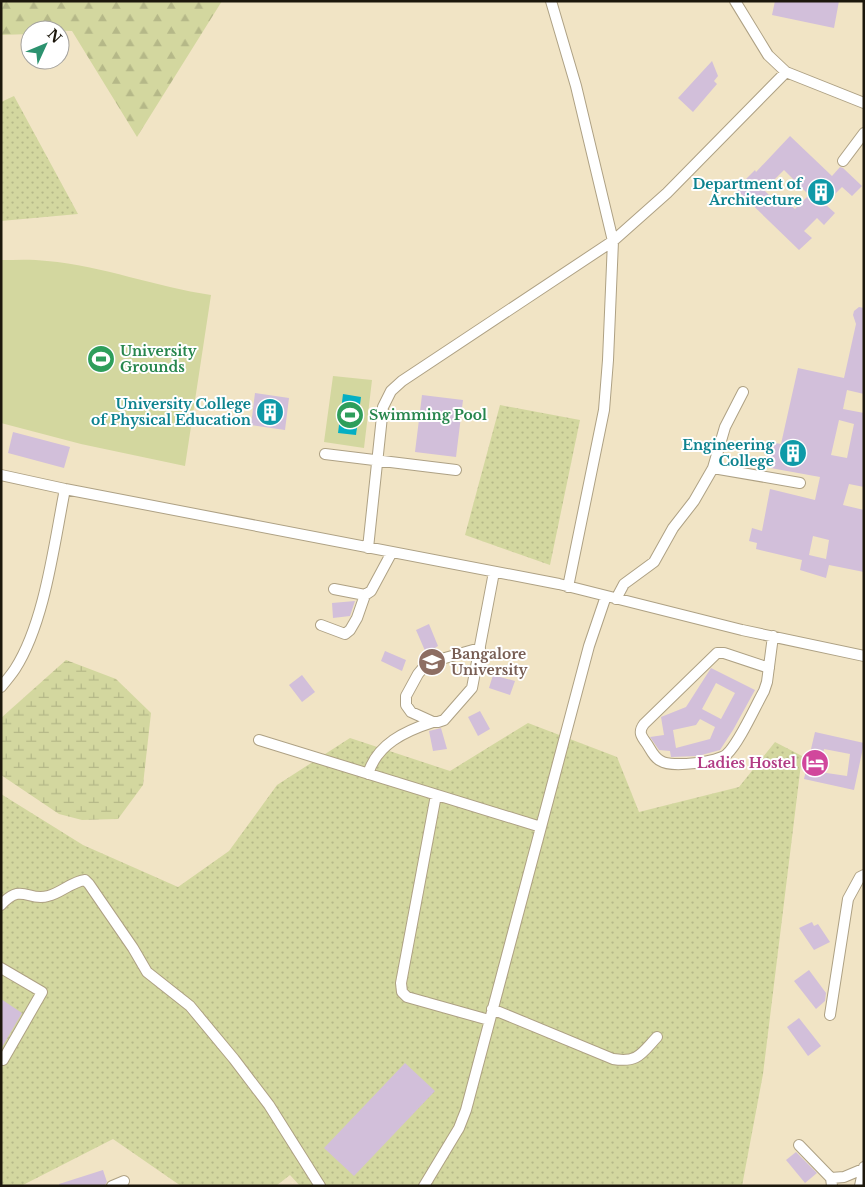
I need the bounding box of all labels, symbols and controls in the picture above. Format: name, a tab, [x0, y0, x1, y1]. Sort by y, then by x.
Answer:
north arrow	[20, 20, 70, 70]
text: N	[43, 25, 65, 47]
place label: Department of Architecture	[692, 175, 804, 209]
building icon: Department of Architecture	[806, 177, 836, 207]
place label: University Grounds	[120, 342, 198, 376]
sports icon: University Grounds	[86, 344, 116, 374]
place label: University College of Physical Education	[91, 395, 251, 429]
building icon: University College of Physical Education	[255, 397, 285, 427]
sports icon: Swimming Pool	[335, 400, 365, 430]
place label: Swimming Pool	[369, 406, 487, 424]
place label: Engineering College	[682, 436, 774, 470]
building icon: Engineering College	[778, 438, 808, 468]
place label: Bangalore University	[451, 645, 529, 679]
school or university icon: Bangalore University	[417, 647, 447, 677]
hotel icon: Ladies Hostel	[800, 748, 830, 778]
place label: Ladies Hostel	[697, 754, 796, 772]

